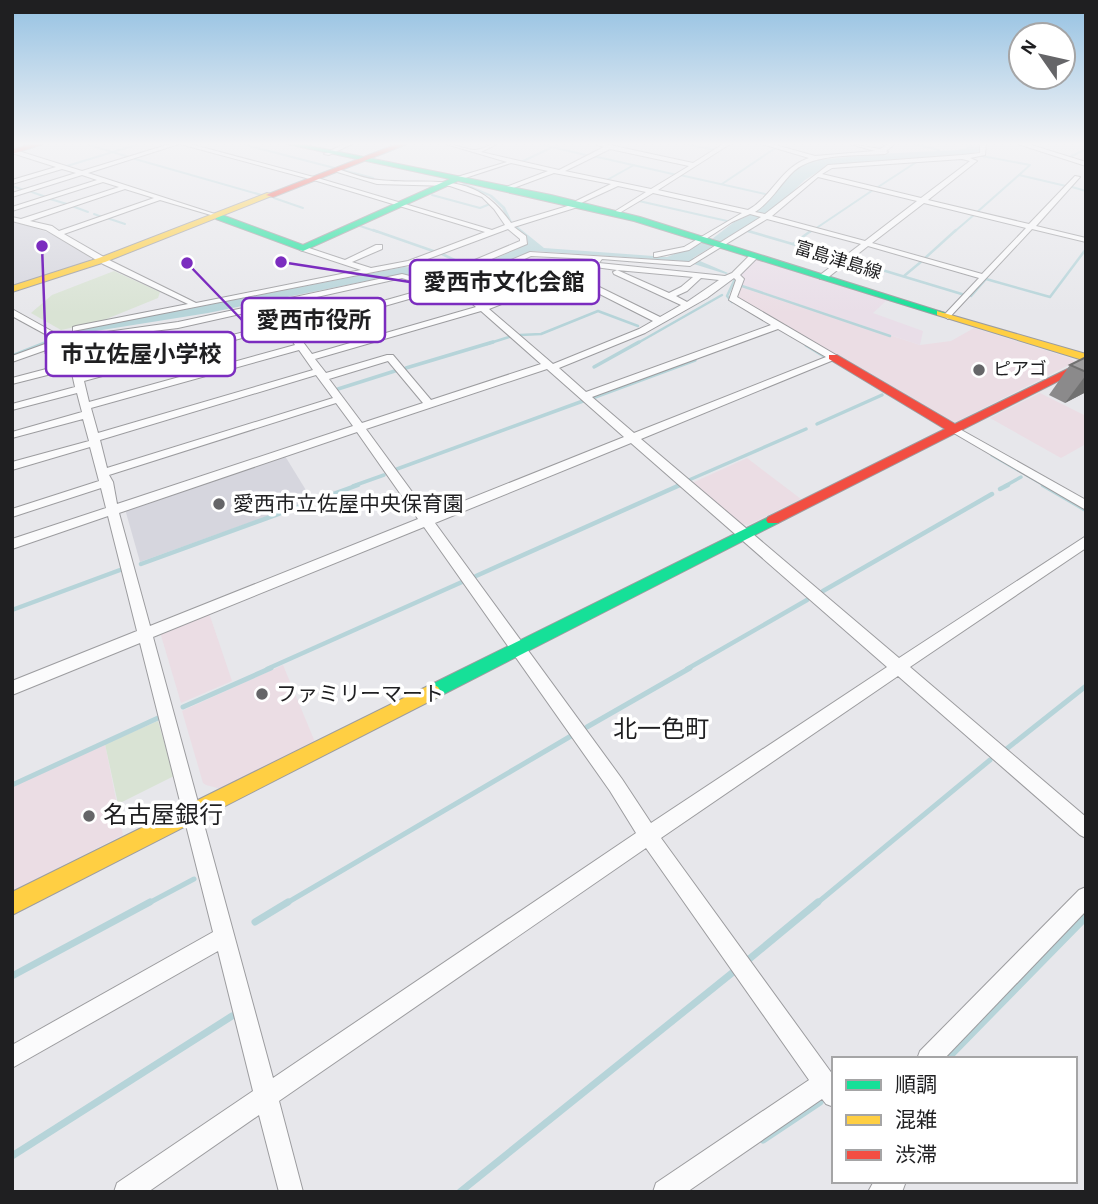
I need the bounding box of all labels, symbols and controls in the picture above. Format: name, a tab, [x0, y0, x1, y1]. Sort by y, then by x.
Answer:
north arrow	[1007, 21, 1077, 91]
text: N	[1018, 37, 1041, 58]
street label: 富島津島線	[792, 237, 884, 283]
callout: 愛西市文化会館	[410, 260, 599, 304]
text: 愛西市文化会館	[424, 270, 585, 295]
callout: 愛西市役所	[242, 298, 385, 342]
text: 愛西市役所	[257, 308, 372, 333]
callout: 市立佐屋小学校	[46, 332, 235, 376]
text: 市立佐屋小学校	[61, 342, 222, 367]
place label: ピアゴ	[993, 359, 1047, 379]
marker: ピアゴ	[971, 362, 987, 378]
place label: 愛西市立佐屋中央保育園	[233, 493, 464, 515]
marker: 愛西市立佐屋中央保育園	[211, 496, 227, 512]
place label: ファミリーマート	[276, 684, 444, 705]
marker: ファミリーマート	[254, 686, 270, 702]
district label: 北一色町	[613, 716, 709, 742]
place label: 名古屋銀行	[103, 802, 223, 828]
marker: 名古屋銀行	[81, 808, 97, 824]
legend	[832, 1057, 1077, 1183]
text: 順調	[895, 1074, 937, 1096]
text: 混雑	[895, 1109, 937, 1131]
text: 渋滞	[895, 1144, 937, 1166]

